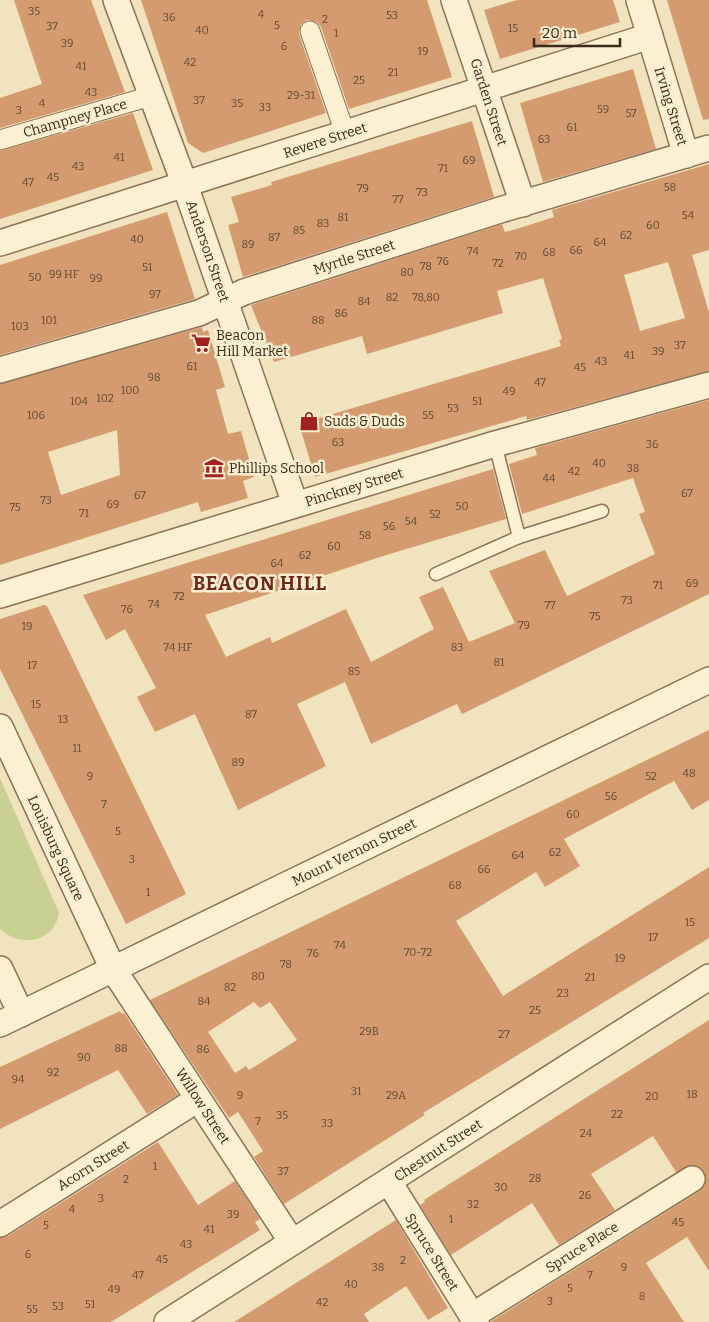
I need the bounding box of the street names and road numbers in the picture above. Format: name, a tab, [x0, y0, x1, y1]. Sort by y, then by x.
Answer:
street label: Garden Street	[466, 56, 511, 148]
street label: Irving Street	[650, 65, 691, 148]
street label: Champney Place	[21, 96, 129, 141]
street label: Revere Street	[281, 119, 369, 162]
street label: Anderson Street	[182, 198, 233, 304]
street label: Myrtle Street	[311, 236, 397, 279]
street label: Pinckney Street	[303, 464, 405, 510]
street label: Louisburg Square	[24, 793, 87, 904]
street label: Mount Vernon Street	[289, 815, 419, 890]
street label: Willow Street	[172, 1065, 233, 1147]
street label: Chestnut Street	[391, 1116, 486, 1185]
street label: Acorn Street	[54, 1137, 132, 1194]
street label: Spruce Street	[401, 1210, 462, 1294]
street label: Spruce Place	[543, 1218, 622, 1277]

